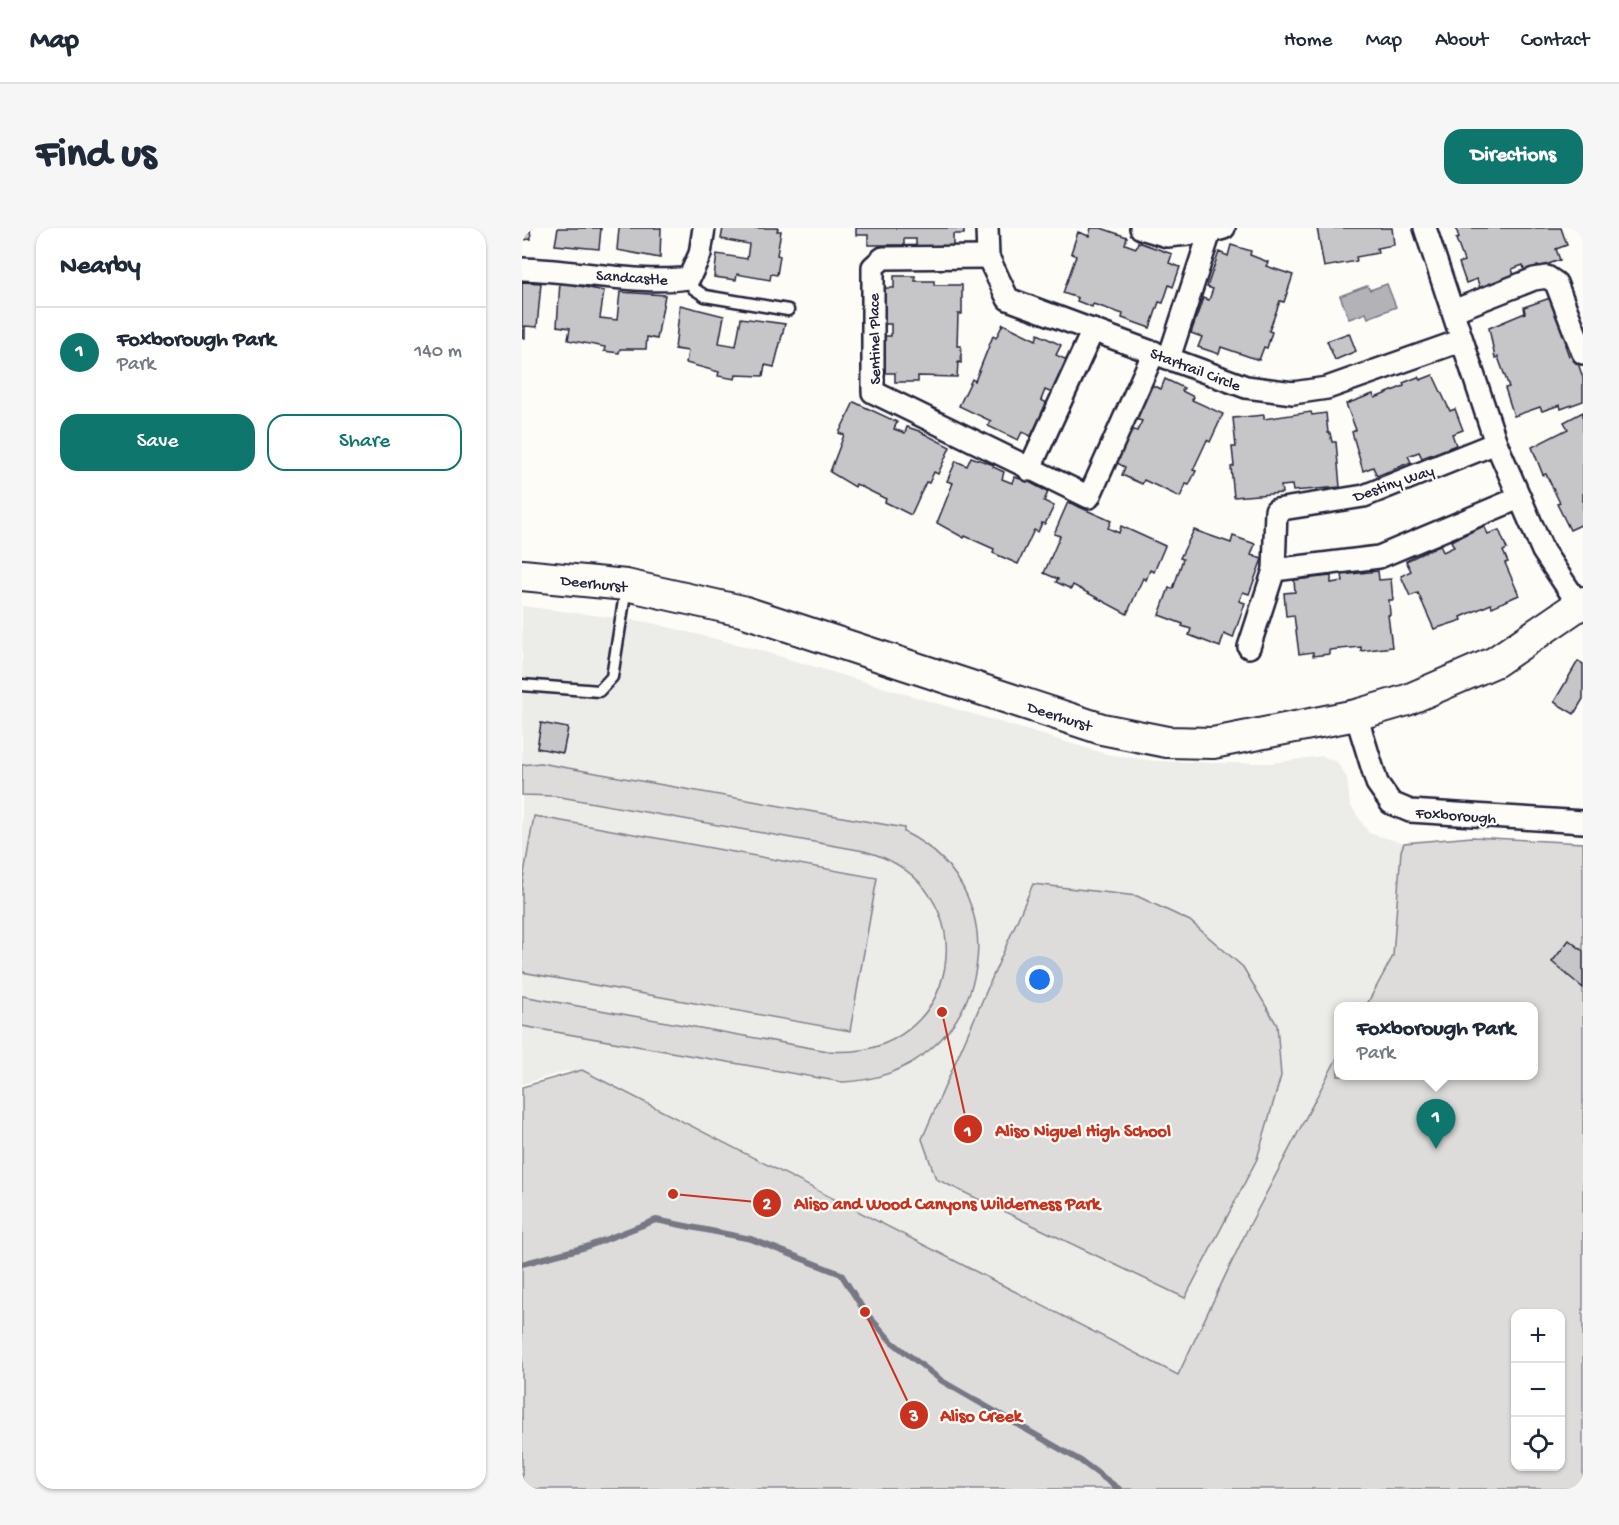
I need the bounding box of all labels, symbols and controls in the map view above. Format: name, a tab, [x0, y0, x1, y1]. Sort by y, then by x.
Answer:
text: Map	[30, 25, 79, 58]
text: Home	[1284, 29, 1332, 54]
text: Map	[1365, 29, 1402, 54]
text: About	[1435, 29, 1488, 54]
text: Contact	[1521, 29, 1589, 54]
button: Directions	[1444, 129, 1583, 184]
text: Find us	[36, 132, 156, 181]
text: Nearby	[60, 252, 141, 283]
street label: Sandcastle	[595, 268, 669, 292]
street label: Sentinel Place	[866, 292, 887, 385]
text: Foxborough Park	[117, 328, 275, 354]
text: 1	[75, 341, 84, 364]
text: 140 m	[414, 341, 462, 364]
street label: Startrail Circle	[1147, 345, 1243, 397]
text: Park	[117, 354, 155, 377]
button: Save	[60, 414, 255, 471]
button: Share	[267, 414, 462, 471]
street label: Destiny Way	[1350, 463, 1437, 508]
street label: Deerhurst	[558, 572, 629, 599]
street label: Deerhurst	[1023, 699, 1095, 738]
street label: Foxborough	[1414, 805, 1497, 830]
your location	[1025, 965, 1054, 994]
popup	[1334, 1002, 1538, 1080]
text: Foxborough Park	[1357, 1017, 1515, 1043]
text: Park	[1357, 1043, 1395, 1066]
pin: 1	[1416, 1100, 1456, 1149]
callout: Aliso Niguel High School	[953, 1111, 1183, 1147]
text: 1	[963, 1122, 972, 1143]
text: Aliso Niguel High School	[994, 1122, 1171, 1143]
callout: Aliso and Wood Canyons Wilderness Park	[752, 1185, 1112, 1221]
text: 2	[763, 1195, 772, 1216]
text: Aliso and Wood Canyons Wilderness Park	[793, 1195, 1102, 1216]
map controls	[1511, 1309, 1565, 1471]
button: +	[1511, 1309, 1565, 1363]
button: −	[1511, 1363, 1565, 1417]
callout: Aliso Creek	[899, 1397, 1034, 1433]
text: 3	[908, 1407, 919, 1428]
text: Aliso Creek	[939, 1407, 1024, 1428]
button: locate	[1511, 1417, 1565, 1471]

